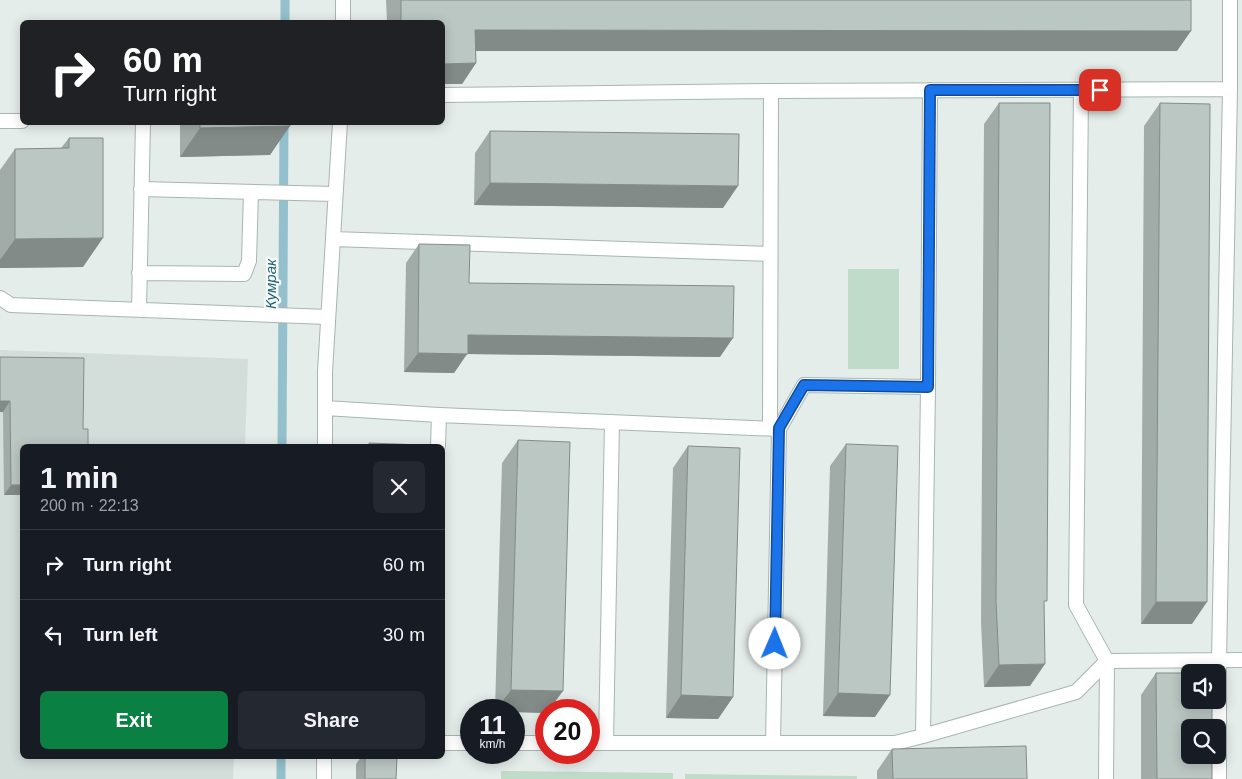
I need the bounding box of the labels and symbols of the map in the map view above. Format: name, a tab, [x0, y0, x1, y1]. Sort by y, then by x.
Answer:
pin	[1079, 69, 1121, 111]
water label: Кумрак	[262, 258, 279, 309]
position arrow	[748, 617, 800, 669]
speed limit sign: 20	[535, 699, 600, 764]

